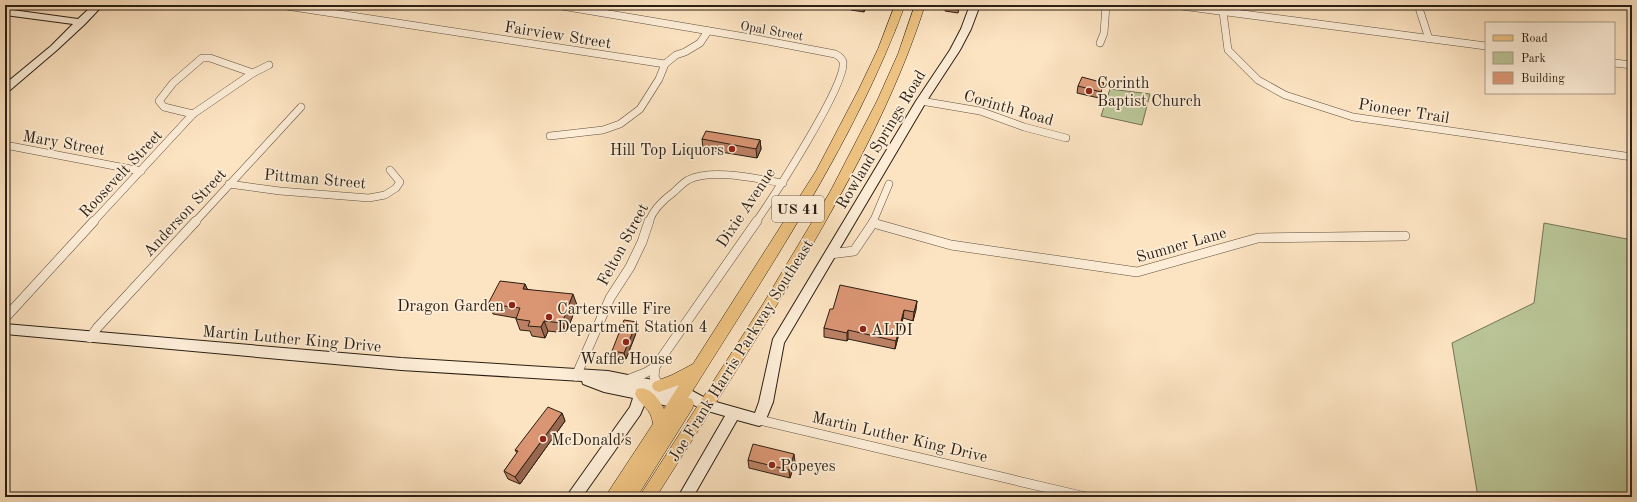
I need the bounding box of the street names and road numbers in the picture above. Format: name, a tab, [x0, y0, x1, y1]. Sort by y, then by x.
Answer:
street label: Fairview Street	[503, 20, 613, 52]
street label: Opal Street	[739, 20, 805, 44]
street label: Rowland Springs Road	[834, 68, 929, 212]
street label: Corinth Road	[962, 88, 1055, 129]
street label: Pioneer Trail	[1357, 97, 1450, 127]
street label: Roosevelt Street	[77, 127, 166, 221]
street label: Mary Street	[21, 129, 106, 159]
street label: Dixie Avenue	[714, 165, 779, 251]
street label: Anderson Street	[141, 166, 230, 260]
street label: Pittman Street	[263, 168, 367, 192]
road number: US 41	[772, 196, 824, 222]
street label: Felton Street	[595, 201, 652, 289]
street label: Sumner Lane	[1135, 225, 1228, 266]
street label: Joe Frank Harris Parkway Southeast	[666, 237, 817, 465]
street label: Martin Luther King Drive	[202, 324, 382, 356]
street label: Martin Luther King Drive	[810, 410, 989, 466]

